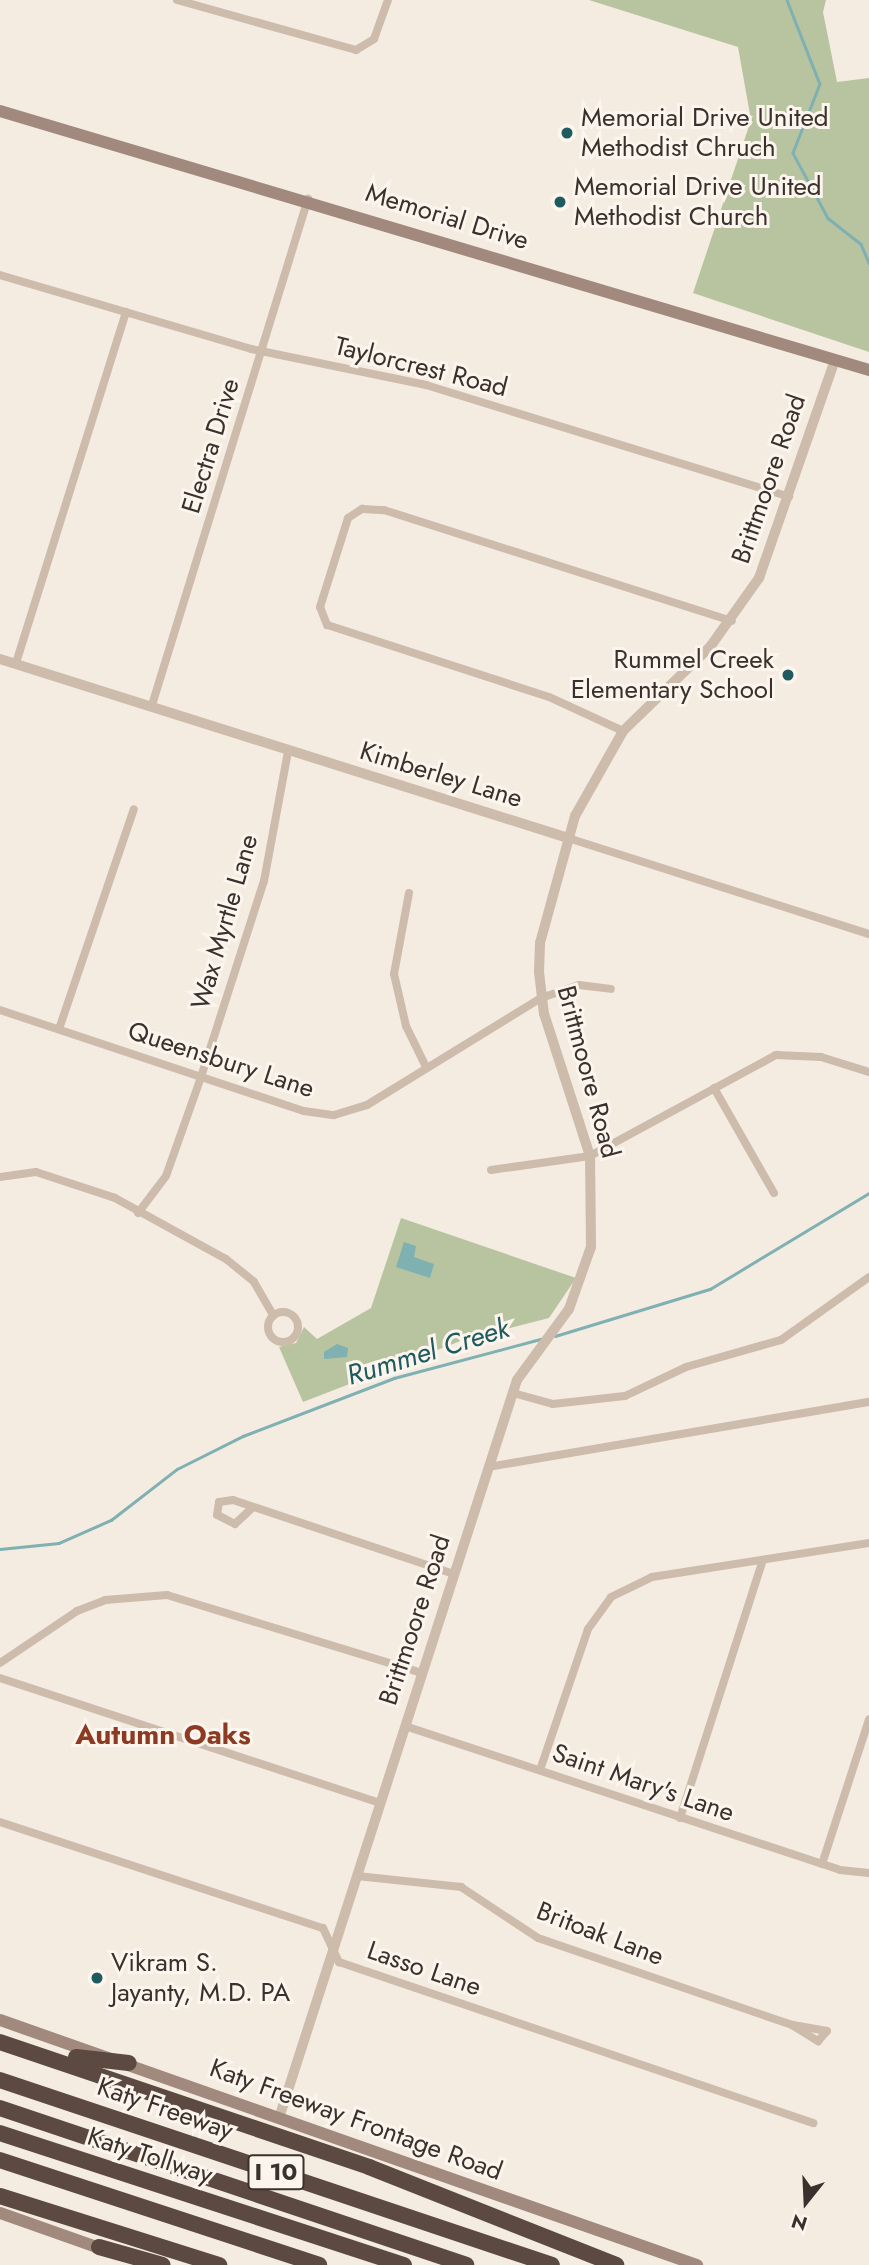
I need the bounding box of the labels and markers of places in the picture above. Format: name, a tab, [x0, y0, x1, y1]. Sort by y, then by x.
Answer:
place label: Memorial Drive United Methodist Chruch	[581, 102, 829, 164]
marker: Memorial Drive United Methodist Chruch	[559, 125, 575, 141]
place label: Memorial Drive United Methodist Church	[574, 171, 822, 232]
marker: Memorial Drive United Methodist Church	[552, 194, 568, 210]
place label: Rummel Creek Elementary School	[571, 644, 774, 706]
marker: Rummel Creek Elementary School	[780, 667, 796, 683]
place label: Vikram S. Jayanty, M.D. PA	[111, 1947, 290, 2008]
marker: Vikram S. Jayanty, M.D. PA	[89, 1970, 105, 1986]

